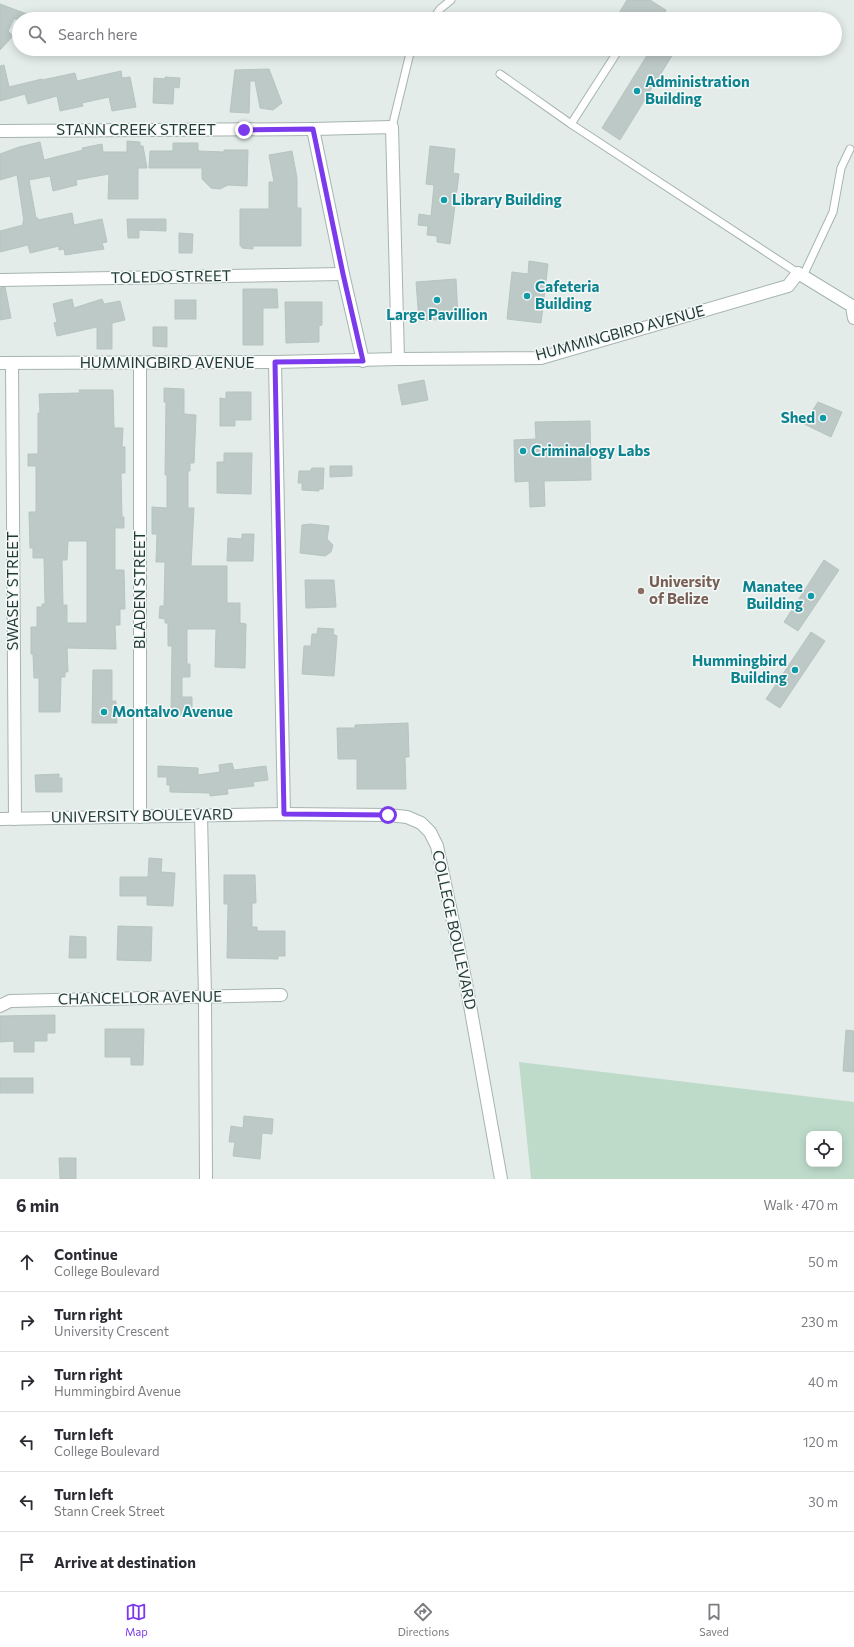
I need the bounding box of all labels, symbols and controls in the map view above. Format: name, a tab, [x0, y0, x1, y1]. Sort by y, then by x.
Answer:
search box	[12, 12, 842, 56]
icon: search	[26, 23, 48, 45]
text: Search here	[58, 25, 137, 43]
place label: Administration Building	[645, 72, 750, 107]
marker: Administration Building	[632, 86, 642, 96]
street label: STANN CREEK STREET	[56, 120, 216, 138]
route end	[235, 121, 253, 139]
place label: Library Building	[452, 190, 562, 208]
marker: Library Building	[439, 195, 449, 205]
street label: TOLEDO STREET	[110, 266, 232, 286]
place label: Cafeteria Building	[535, 277, 599, 312]
marker: Cafeteria Building	[522, 291, 532, 301]
marker: Large Pavillion	[432, 295, 442, 305]
street label: HUMMINGBIRD AVENUE	[533, 301, 707, 363]
place label: Large Pavillion	[386, 305, 488, 323]
street label: HUMMINGBIRD AVENUE	[80, 353, 254, 371]
place label: Shed	[781, 408, 815, 426]
marker: Shed	[818, 413, 828, 423]
place label: Criminalogy Labs	[531, 441, 650, 459]
marker: Criminalogy Labs	[518, 446, 528, 456]
street label: BLADEN STREET	[130, 530, 148, 649]
street label: SWASEY STREET	[3, 531, 21, 651]
place label: University of Belize	[649, 572, 721, 607]
place label: Manatee Building	[742, 577, 803, 612]
marker: University of Belize	[636, 586, 646, 596]
marker: Manatee Building	[806, 591, 816, 601]
place label: Hummingbird Building	[692, 651, 787, 686]
marker: Hummingbird Building	[790, 665, 800, 675]
place label: Montalvo Avenue	[112, 702, 233, 720]
marker: Montalvo Avenue	[99, 707, 109, 717]
street label: UNIVERSITY BOULEVARD	[51, 804, 233, 826]
route start	[379, 806, 397, 824]
street label: COLLEGE BOULEVARD	[429, 848, 481, 1011]
street label: CHANCELLOR AVENUE	[58, 987, 222, 1007]
map controls	[806, 1131, 842, 1167]
button: locate	[806, 1131, 842, 1167]
text: 6 min	[16, 1195, 59, 1216]
text: Walk · 470 m	[764, 1197, 838, 1213]
text: Continue	[54, 1245, 118, 1263]
icon: ahead	[16, 1251, 38, 1273]
text: 50 m	[808, 1254, 838, 1270]
text: College Boulevard	[54, 1263, 160, 1279]
text: Turn right	[54, 1305, 123, 1323]
icon: right	[16, 1311, 38, 1333]
text: 230 m	[801, 1314, 838, 1330]
text: University Crescent	[54, 1323, 169, 1339]
text: Turn right	[54, 1365, 123, 1383]
icon: right	[16, 1371, 38, 1393]
text: 40 m	[808, 1374, 838, 1390]
text: Hummingbird Avenue	[54, 1383, 181, 1399]
text: Turn left	[54, 1425, 113, 1443]
icon: left	[16, 1431, 38, 1453]
text: 120 m	[803, 1434, 838, 1450]
text: College Boulevard	[54, 1443, 160, 1459]
text: Turn left	[54, 1485, 113, 1503]
icon: left	[16, 1491, 38, 1513]
text: 30 m	[808, 1494, 838, 1510]
text: Stann Creek Street	[54, 1503, 165, 1519]
icon: arrive	[16, 1551, 38, 1573]
text: Arrive at destination	[54, 1553, 196, 1571]
tab: Map	[125, 1601, 148, 1638]
tab: Directions	[398, 1601, 449, 1638]
tab: Saved	[699, 1601, 729, 1638]

